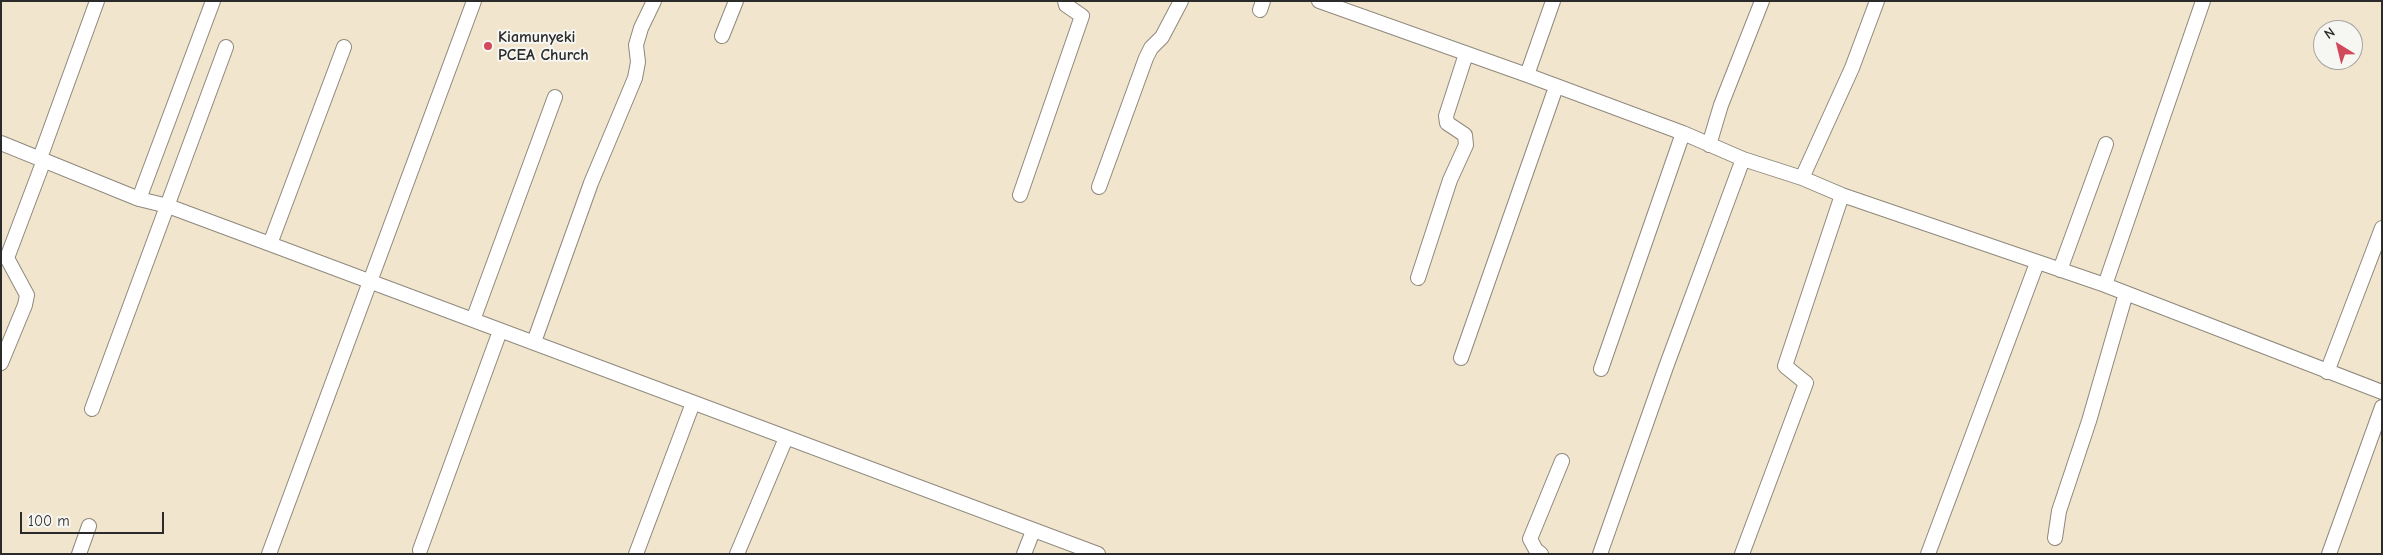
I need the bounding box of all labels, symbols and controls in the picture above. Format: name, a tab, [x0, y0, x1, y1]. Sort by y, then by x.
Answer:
north arrow	[2313, 20, 2363, 70]
text: N	[2321, 24, 2338, 43]
place label: Kiamunyeki PCEA Church	[498, 27, 589, 65]
marker: Kiamunyeki PCEA Church	[482, 40, 494, 52]
scale bar	[22, 502, 166, 534]
text: 100 m	[28, 512, 70, 530]

